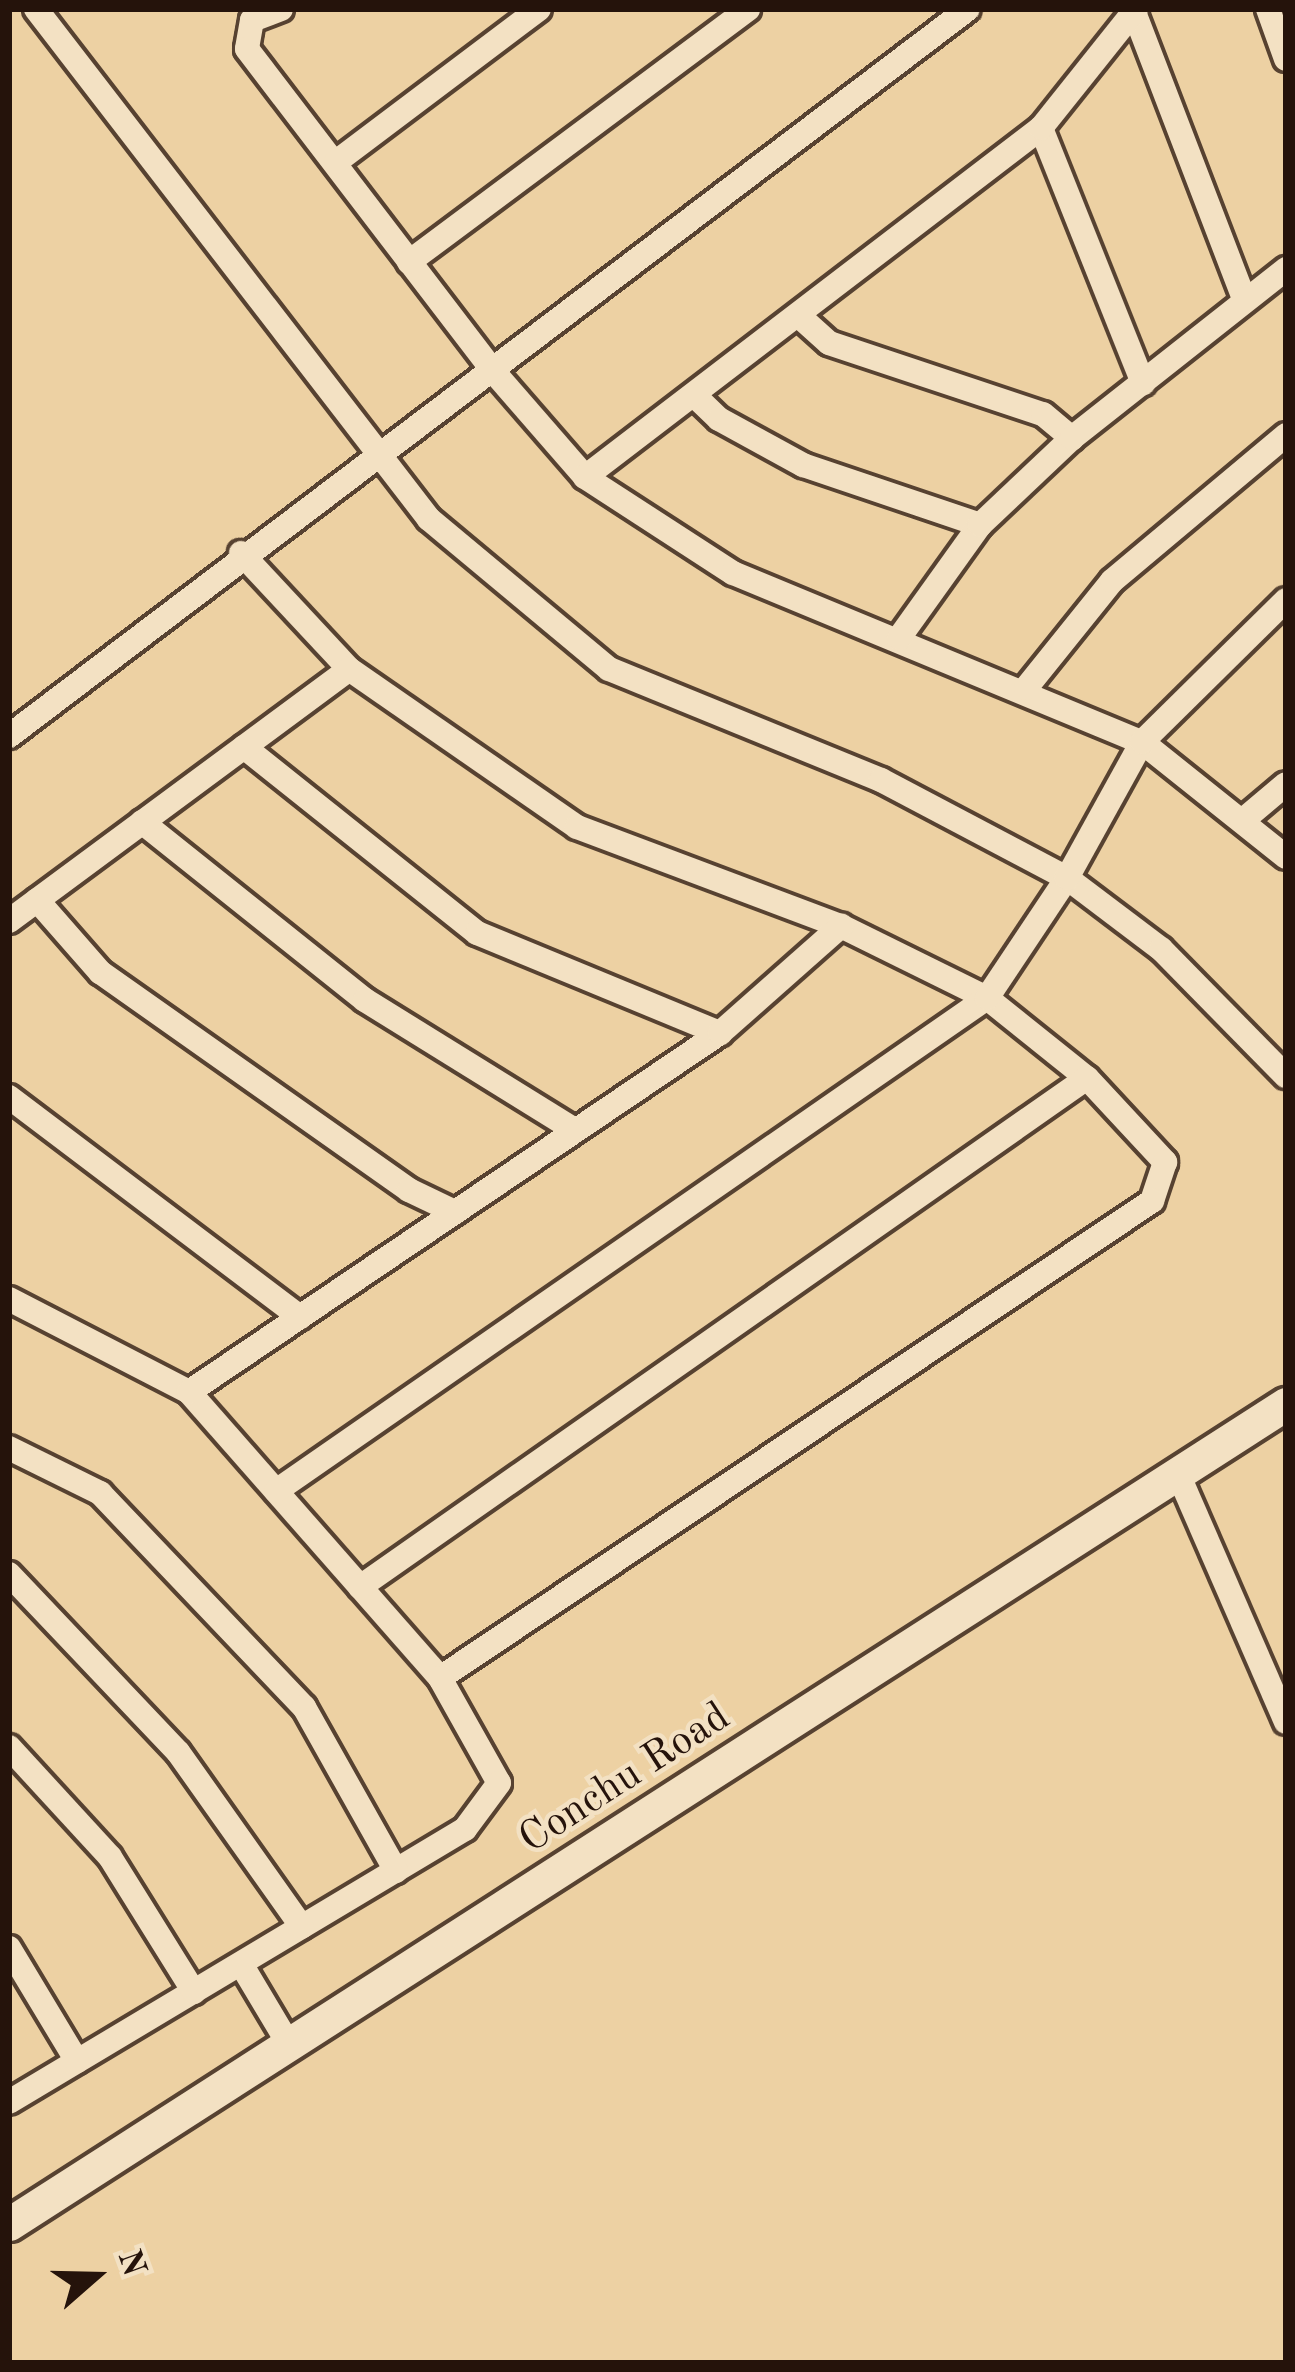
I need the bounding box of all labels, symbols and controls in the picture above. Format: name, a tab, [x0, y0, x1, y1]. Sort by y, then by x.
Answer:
street label: Conchu Road	[510, 1692, 740, 1866]
north arrow	[36, 2216, 156, 2336]
text: N	[110, 2246, 150, 2281]

